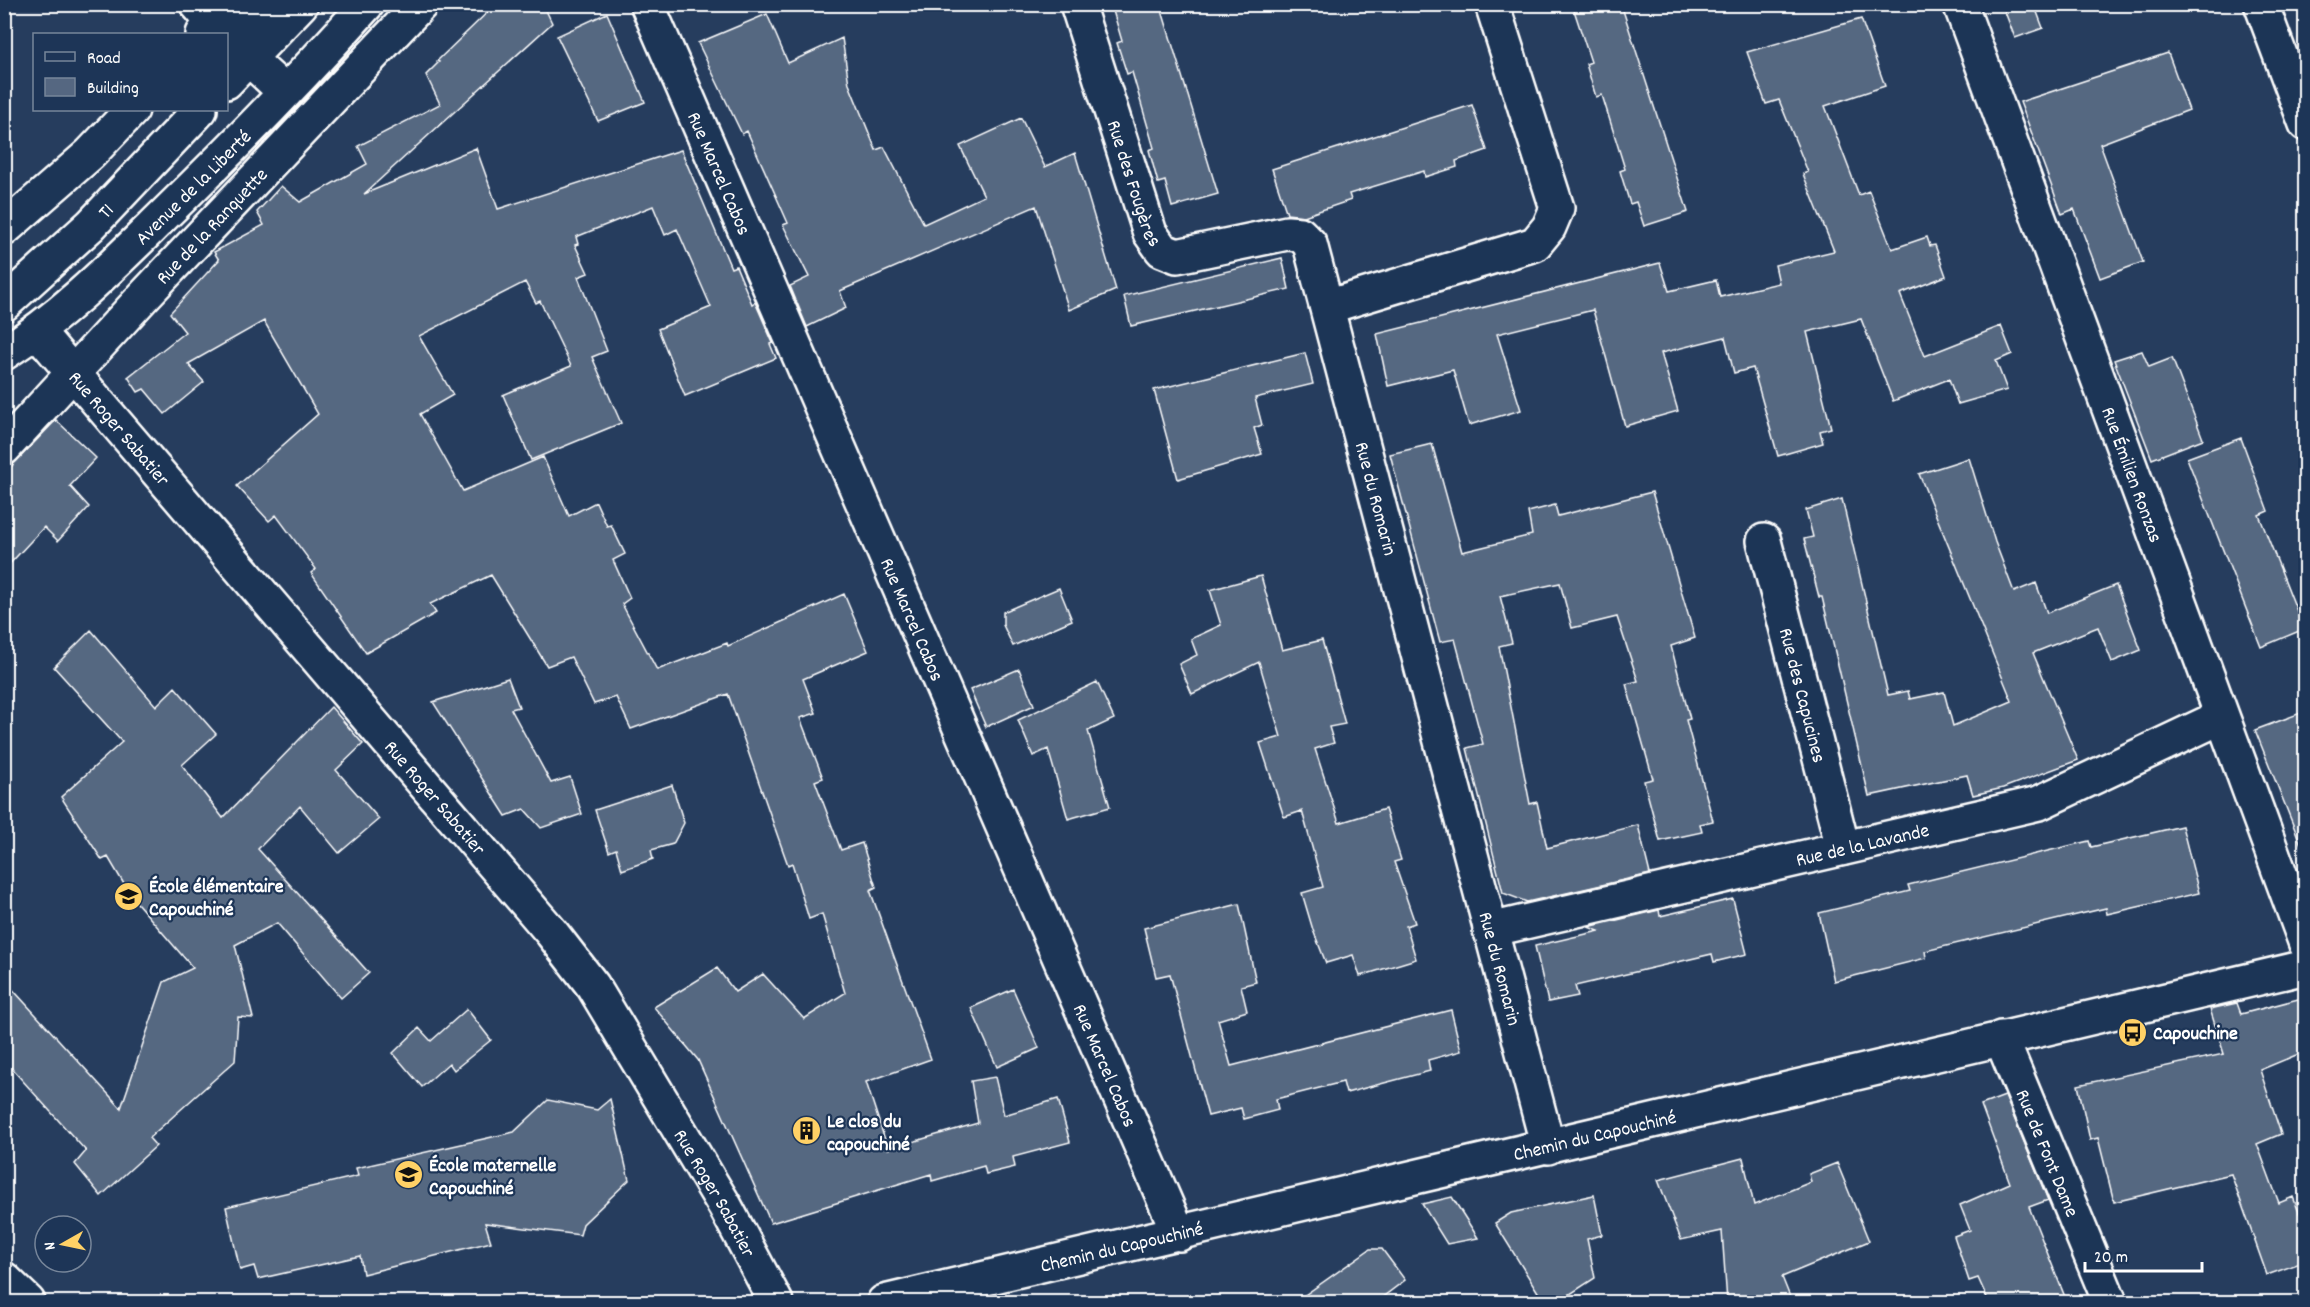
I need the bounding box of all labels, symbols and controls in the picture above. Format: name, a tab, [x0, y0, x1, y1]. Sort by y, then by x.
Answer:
legend	[33, 33, 228, 111]
text: Road	[87, 47, 121, 72]
text: Building	[87, 77, 139, 102]
street label: Rue Marcel Cabos	[678, 108, 756, 240]
street label: Rue des Fougères	[1098, 117, 1167, 254]
street label: Avenue de la Liberté	[130, 125, 259, 253]
street label: Rue de la Ranquette	[151, 163, 276, 292]
street label: T1	[93, 198, 122, 226]
street label: Rue Roger Sabatier	[60, 366, 175, 494]
street label: Rue Émilien Ronzas	[2092, 403, 2168, 547]
street label: Rue du Romarin	[1346, 439, 1403, 559]
street label: Rue Marcel Cabos	[871, 554, 949, 686]
street label: Rue des Capucines	[1770, 625, 1832, 766]
street label: Rue Roger Sabatier	[376, 735, 491, 863]
street label: Rue de la Lavande	[1793, 818, 1932, 876]
place label: École élémentaire Capouchiné	[149, 874, 284, 925]
school or university icon: École élémentaire Capouchiné	[112, 880, 144, 912]
street label: Rue du Romarin	[1470, 909, 1526, 1029]
street label: Rue Marcel Cabos	[1064, 1000, 1142, 1132]
bus stop icon: Capouchine	[2116, 1016, 2148, 1048]
place label: Capouchine	[2153, 1021, 2238, 1049]
street label: Rue de Font Dame	[2007, 1086, 2084, 1222]
street label: Chemin du Capouchiné	[1511, 1105, 1680, 1170]
place label: Le clos du capouchiné	[827, 1109, 910, 1160]
building icon: Le clos du capouchiné	[790, 1115, 822, 1147]
street label: Rue Roger Sabatier	[665, 1125, 761, 1263]
place label: École maternelle Capouchiné	[429, 1153, 556, 1204]
school or university icon: École maternelle Capouchiné	[392, 1159, 424, 1191]
north arrow	[33, 1214, 93, 1274]
street label: Chemin du Capouchiné	[1038, 1216, 1206, 1282]
scale bar	[2085, 1235, 2202, 1273]
text: N	[39, 1240, 63, 1252]
text: 20 m	[2094, 1246, 2128, 1271]

